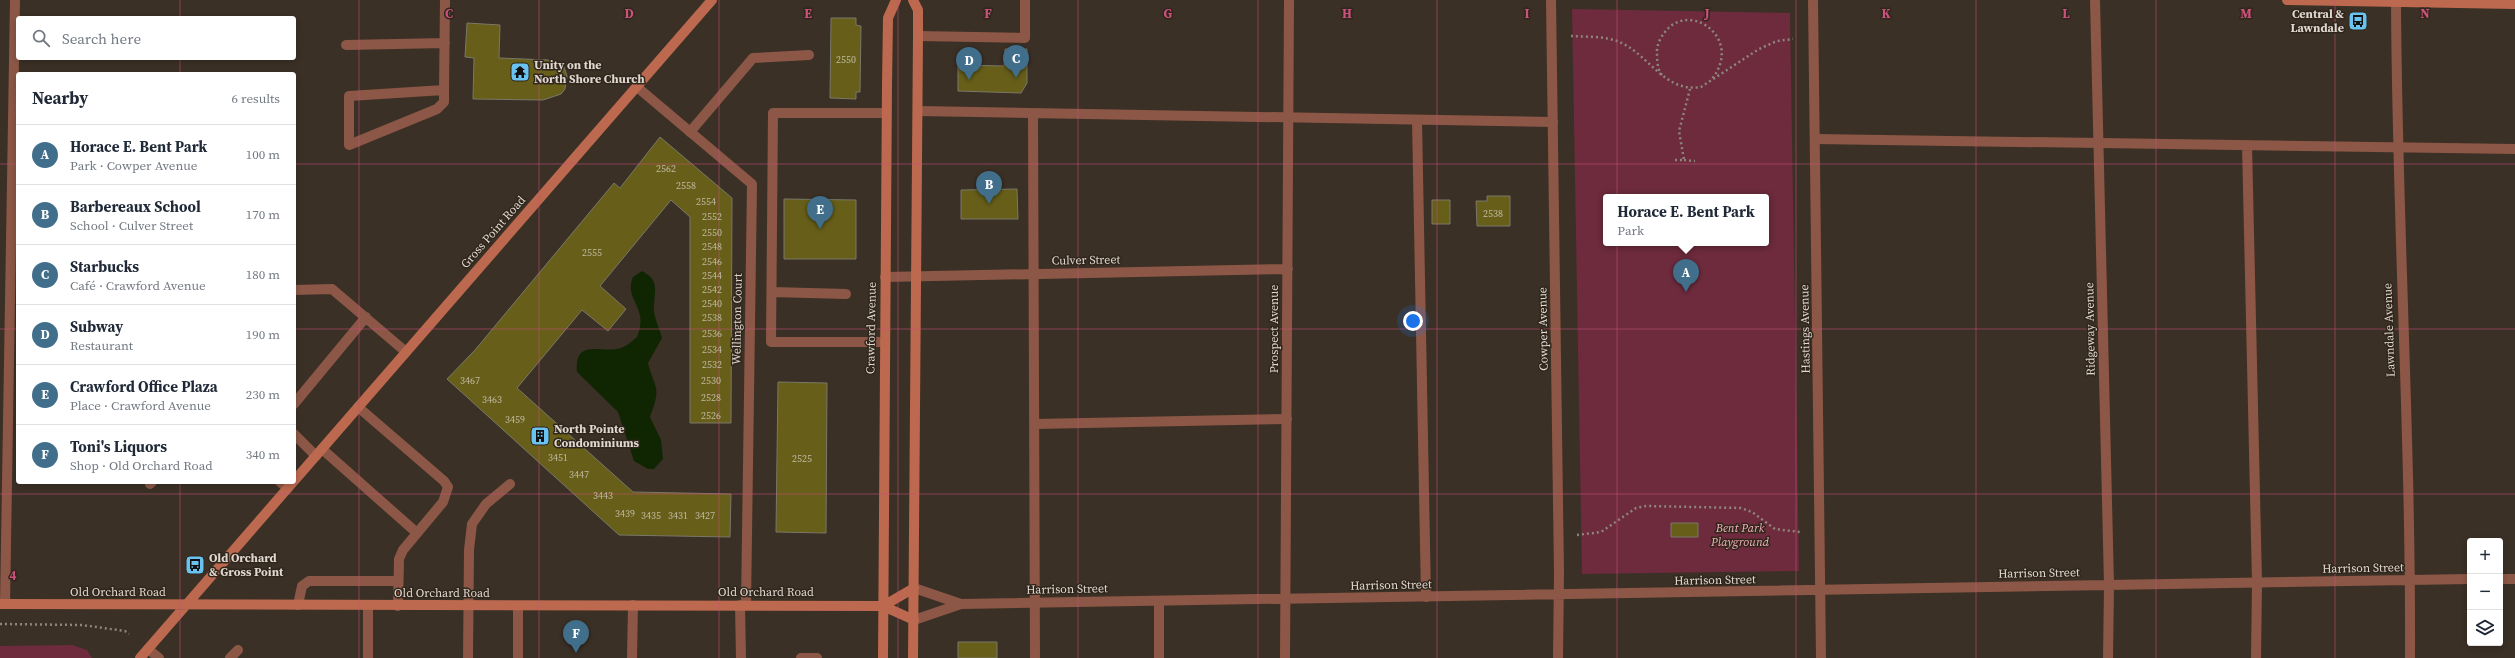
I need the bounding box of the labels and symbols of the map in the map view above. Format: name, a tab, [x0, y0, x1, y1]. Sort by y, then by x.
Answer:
text: C	[445, 5, 453, 22]
text: D	[624, 5, 634, 22]
text: E	[804, 5, 812, 22]
text: F	[984, 5, 992, 22]
text: G	[1164, 5, 1173, 22]
text: H	[1342, 5, 1352, 22]
text: I	[1524, 5, 1530, 22]
text: J	[1703, 5, 1710, 22]
text: K	[1881, 5, 1891, 22]
text: L	[2062, 5, 2070, 22]
text: M	[2240, 5, 2252, 22]
text: N	[2420, 5, 2430, 22]
place label: Central & Lawndale	[2291, 6, 2344, 36]
bus stop icon: Central & Lawndale	[2347, 10, 2369, 32]
pin: C	[1003, 45, 1029, 78]
pin: D	[956, 47, 982, 80]
house number: 2550	[836, 53, 856, 66]
place label: Unity on the North Shore Church	[534, 57, 645, 87]
temple icon: Unity on the North Shore Church	[509, 61, 531, 83]
house number: 2562	[656, 162, 676, 175]
pin: B	[976, 171, 1002, 204]
house number: 2558	[676, 179, 696, 192]
street label: Gross Point Road	[457, 192, 529, 272]
house number: 2554	[696, 195, 716, 208]
pin: E	[807, 196, 833, 229]
house number: 2538	[1483, 207, 1503, 220]
house number: 2552	[702, 210, 722, 223]
house number: 2550	[702, 226, 722, 239]
house number: 2548	[702, 240, 722, 253]
house number: 2555	[582, 246, 602, 259]
street label: Culver Street	[1051, 251, 1121, 269]
house number: 2546	[702, 255, 722, 268]
pin: A	[1673, 259, 1699, 292]
house number: 2544	[702, 269, 722, 282]
street label: Wellington Court	[728, 273, 746, 365]
street label: Crawford Avenue	[862, 282, 880, 374]
street label: Ridgeway Avenue	[2081, 282, 2099, 376]
house number: 2542	[702, 283, 722, 296]
street label: Lawndale Avenue	[2379, 283, 2399, 377]
street label: Hastings Avenue	[1796, 284, 1814, 374]
street label: Prospect Avenue	[1266, 285, 1282, 373]
street label: Cowper Avenue	[1534, 287, 1552, 371]
house number: 2540	[702, 297, 722, 310]
house number: 2538	[702, 311, 722, 324]
your location	[1403, 311, 1423, 331]
house number: 2536	[702, 327, 722, 340]
house number: 2534	[702, 343, 722, 356]
house number: 2532	[702, 358, 722, 371]
house number: 3467	[460, 374, 480, 387]
house number: 2530	[701, 374, 721, 387]
house number: 2528	[701, 391, 721, 404]
house number: 3463	[482, 393, 502, 406]
house number: 2526	[701, 409, 721, 422]
house number: 3459	[505, 413, 525, 426]
place label: North Pointe Condominiums	[554, 421, 640, 451]
building icon: North Pointe Condominiums	[529, 425, 551, 447]
house number: 3451	[548, 451, 568, 464]
house number: 2525	[792, 452, 812, 465]
house number: 3447	[569, 468, 589, 481]
house number: 3443	[593, 489, 613, 502]
house number: 3439	[615, 507, 635, 520]
house number: 3435	[641, 509, 661, 522]
house number: 3431	[668, 509, 688, 522]
house number: 3427	[695, 509, 715, 522]
park label: Bent Park Playground	[1710, 520, 1770, 550]
place label: Old Orchard & Gross Point	[209, 550, 284, 580]
bus stop icon: Old Orchard & Gross Point	[184, 554, 206, 576]
street label: Harrison Street	[2322, 559, 2404, 577]
street label: Harrison Street	[1998, 564, 2080, 582]
text: 4	[9, 567, 17, 584]
street label: Harrison Street	[1674, 571, 1756, 589]
street label: Harrison Street	[1350, 576, 1432, 594]
street label: Harrison Street	[1026, 580, 1108, 598]
street label: Old Orchard Road	[70, 584, 166, 600]
street label: Old Orchard Road	[718, 584, 814, 600]
street label: Old Orchard Road	[394, 585, 490, 601]
pin: F	[563, 620, 589, 653]

